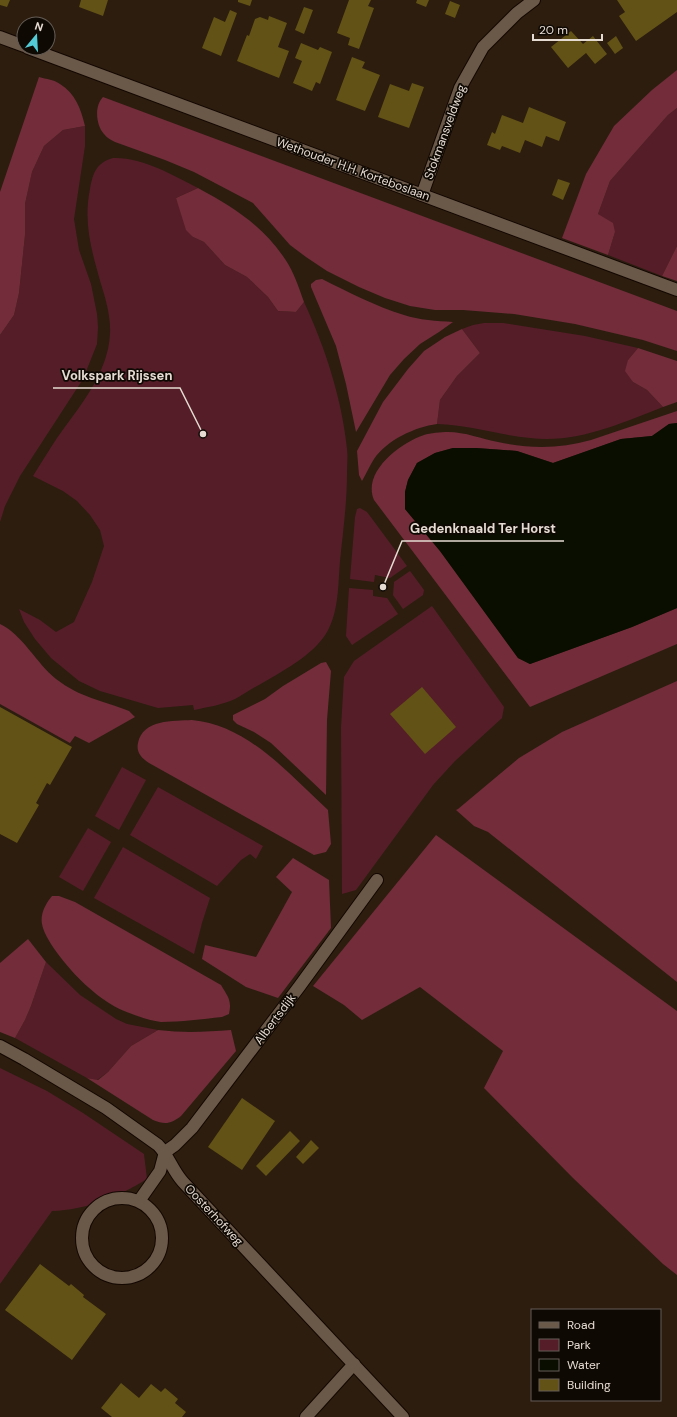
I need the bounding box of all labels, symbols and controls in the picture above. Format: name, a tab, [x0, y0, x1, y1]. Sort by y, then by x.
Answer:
north arrow	[16, 16, 56, 56]
scale bar	[533, 16, 602, 42]
text: N	[33, 19, 45, 34]
text: 20 m	[539, 22, 568, 38]
street label: Stokmansveldweg	[420, 82, 470, 182]
street label: Wethouder H.H. Korteboslaan	[274, 134, 432, 204]
callout: Volkspark Rijssen	[53, 363, 180, 388]
text: Volkspark Rijssen	[62, 367, 172, 384]
callout: Gedenknaald Ter Horst	[402, 516, 564, 541]
text: Gedenknaald Ter Horst	[410, 520, 556, 537]
street label: Albertsdijk	[251, 990, 299, 1048]
street label: Oosterhofweg	[181, 1181, 247, 1249]
legend	[531, 1309, 661, 1401]
text: Road	[567, 1317, 595, 1333]
text: Park	[567, 1337, 591, 1353]
text: Water	[567, 1357, 601, 1373]
text: Building	[567, 1377, 611, 1393]

